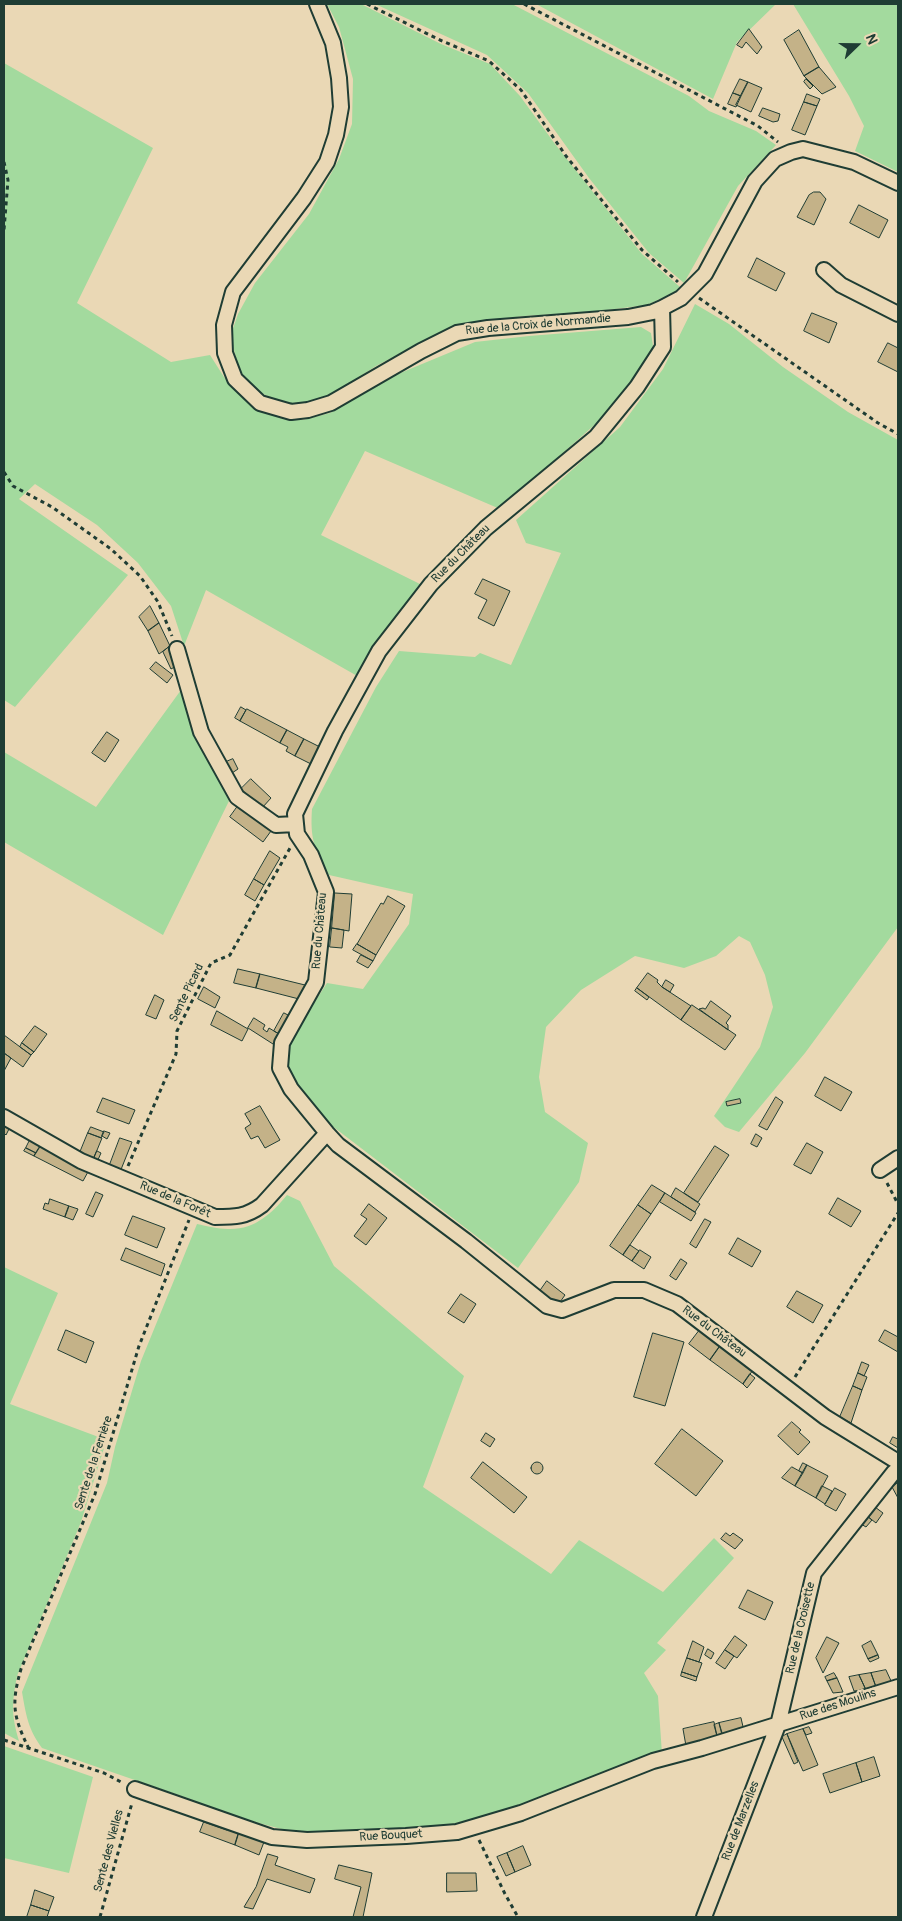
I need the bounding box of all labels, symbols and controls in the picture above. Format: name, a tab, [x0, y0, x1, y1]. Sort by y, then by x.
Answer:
north arrow	[832, 20, 882, 70]
text: N	[862, 32, 881, 47]
street label: Rue de la Croix de Normandie	[465, 311, 611, 339]
street label: Rue du Château	[429, 522, 493, 586]
street label: Rue du Château	[309, 892, 331, 970]
street label: Sente Picard	[167, 962, 207, 1024]
street label: Rue de la Forêt	[137, 1179, 213, 1221]
street label: Rue du Château	[679, 1303, 749, 1361]
street label: Sente de la Ferrière	[72, 1414, 116, 1512]
street label: Rue de la Croisette	[783, 1581, 819, 1675]
street label: Rue des Moulins	[798, 1686, 878, 1724]
street label: Rue de Marzelles	[719, 1779, 763, 1863]
street label: Sente des Vielles	[91, 1808, 127, 1894]
street label: Rue Bouquet	[359, 1827, 423, 1845]

